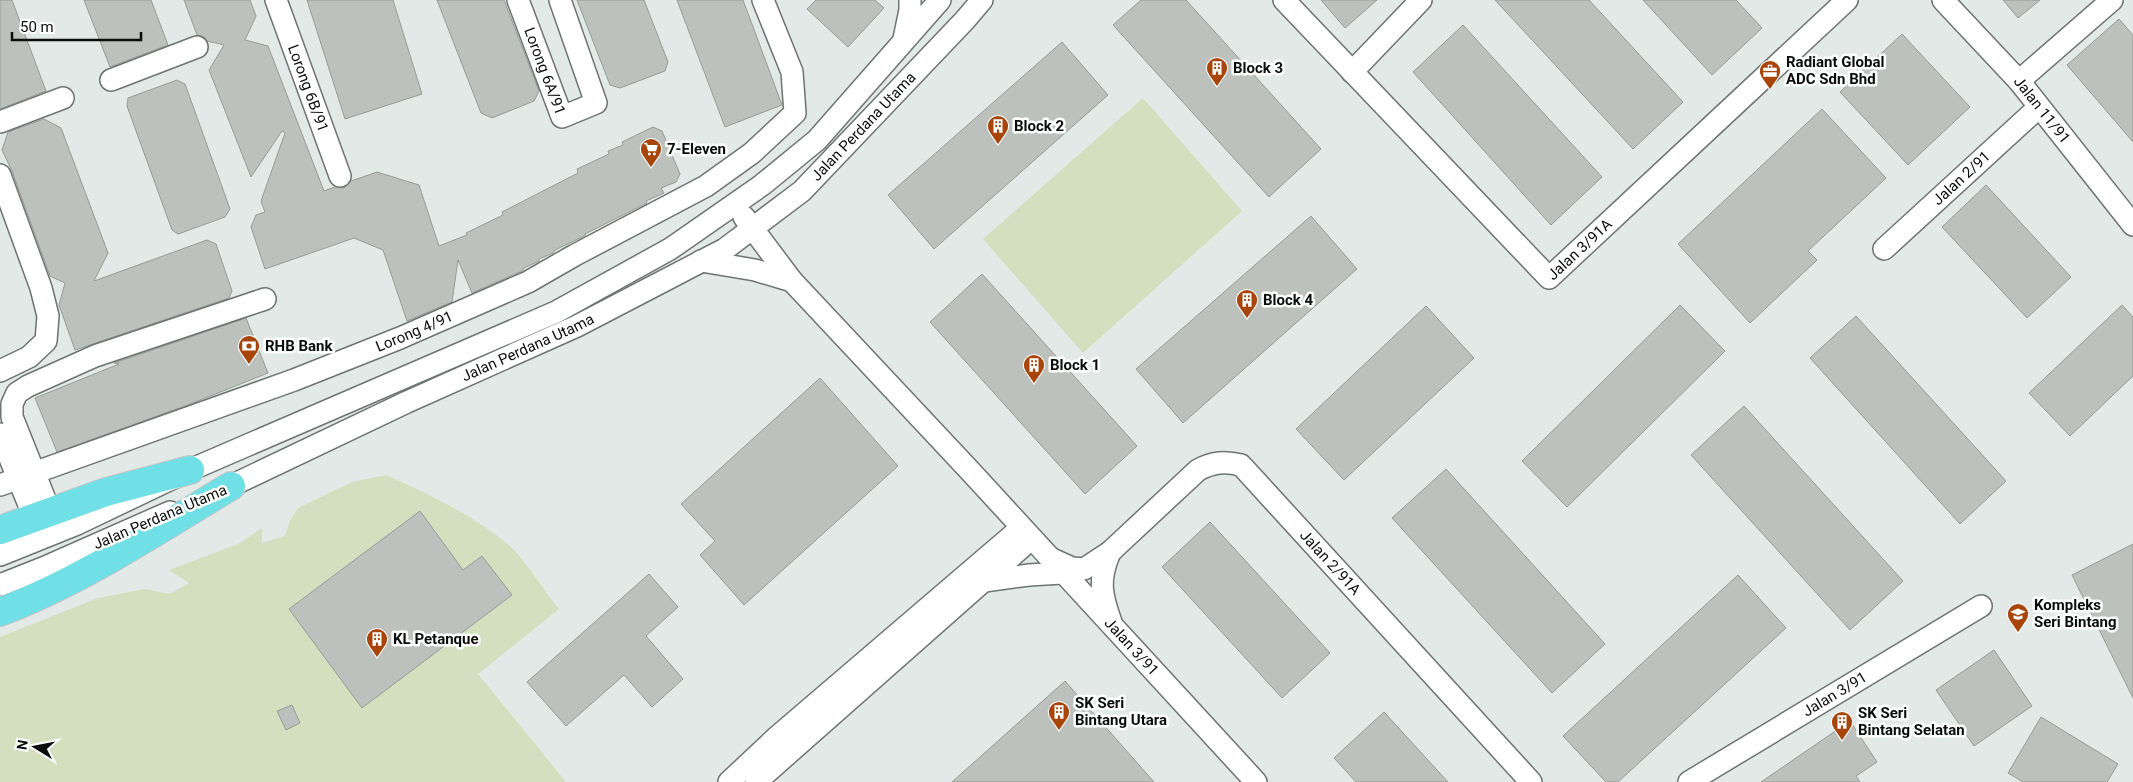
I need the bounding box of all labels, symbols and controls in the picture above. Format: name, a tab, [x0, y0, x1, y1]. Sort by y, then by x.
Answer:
scale bar	[12, 10, 141, 42]
text: 50 m	[20, 18, 54, 36]
street label: Lorong 6A/91	[520, 25, 569, 117]
street label: Lorong 6B/91	[284, 42, 332, 134]
place label: Radiant Global ADC Sdn Bhd	[1786, 53, 1884, 88]
building icon: Block 3	[1205, 56, 1229, 87]
place label: Block 3	[1233, 59, 1283, 77]
office icon: Radiant Global ADC Sdn Bhd	[1758, 59, 1782, 90]
street label: Jalan Perdana Utama	[807, 68, 919, 185]
street label: Jalan 11/91	[2010, 73, 2074, 147]
building icon: Block 2	[986, 114, 1010, 145]
place label: Block 2	[1014, 117, 1065, 135]
supermarket icon: 7-Eleven	[639, 137, 663, 168]
place label: 7-Eleven	[667, 140, 726, 158]
street label: Jalan 2/91	[1929, 147, 1994, 209]
street label: Jalan 3/91A	[1544, 215, 1616, 284]
building icon: Block 4	[1235, 288, 1259, 319]
place label: Block 4	[1263, 291, 1314, 309]
street label: Lorong 4/91	[373, 307, 456, 356]
street label: Jalan Perdana Utama	[459, 310, 597, 385]
bank icon: RHB Bank	[237, 334, 261, 365]
place label: RHB Bank	[265, 337, 334, 355]
building icon: Block 1	[1022, 353, 1046, 384]
place label: Block 1	[1050, 356, 1100, 374]
street label: Jalan Perdana Utama	[90, 481, 230, 553]
street label: Jalan 2/91A	[1296, 526, 1365, 599]
place label: Kompleks Seri Bintang	[2034, 596, 2117, 631]
school or university icon: Kompleks Seri Bintang	[2006, 602, 2030, 633]
street label: Jalan 3/91	[1101, 614, 1163, 679]
building icon: KL Petanque	[365, 627, 389, 658]
place label: KL Petanque	[393, 630, 479, 648]
street label: Jalan 3/91	[1799, 668, 1870, 720]
place label: SK Seri Bintang Utara	[1075, 694, 1167, 729]
building icon: SK Seri Bintang Utara	[1047, 700, 1071, 731]
place label: SK Seri Bintang Selatan	[1858, 704, 1965, 739]
building icon: SK Seri Bintang Selatan	[1830, 710, 1854, 741]
north arrow	[10, 722, 60, 772]
text: N	[13, 738, 31, 751]

